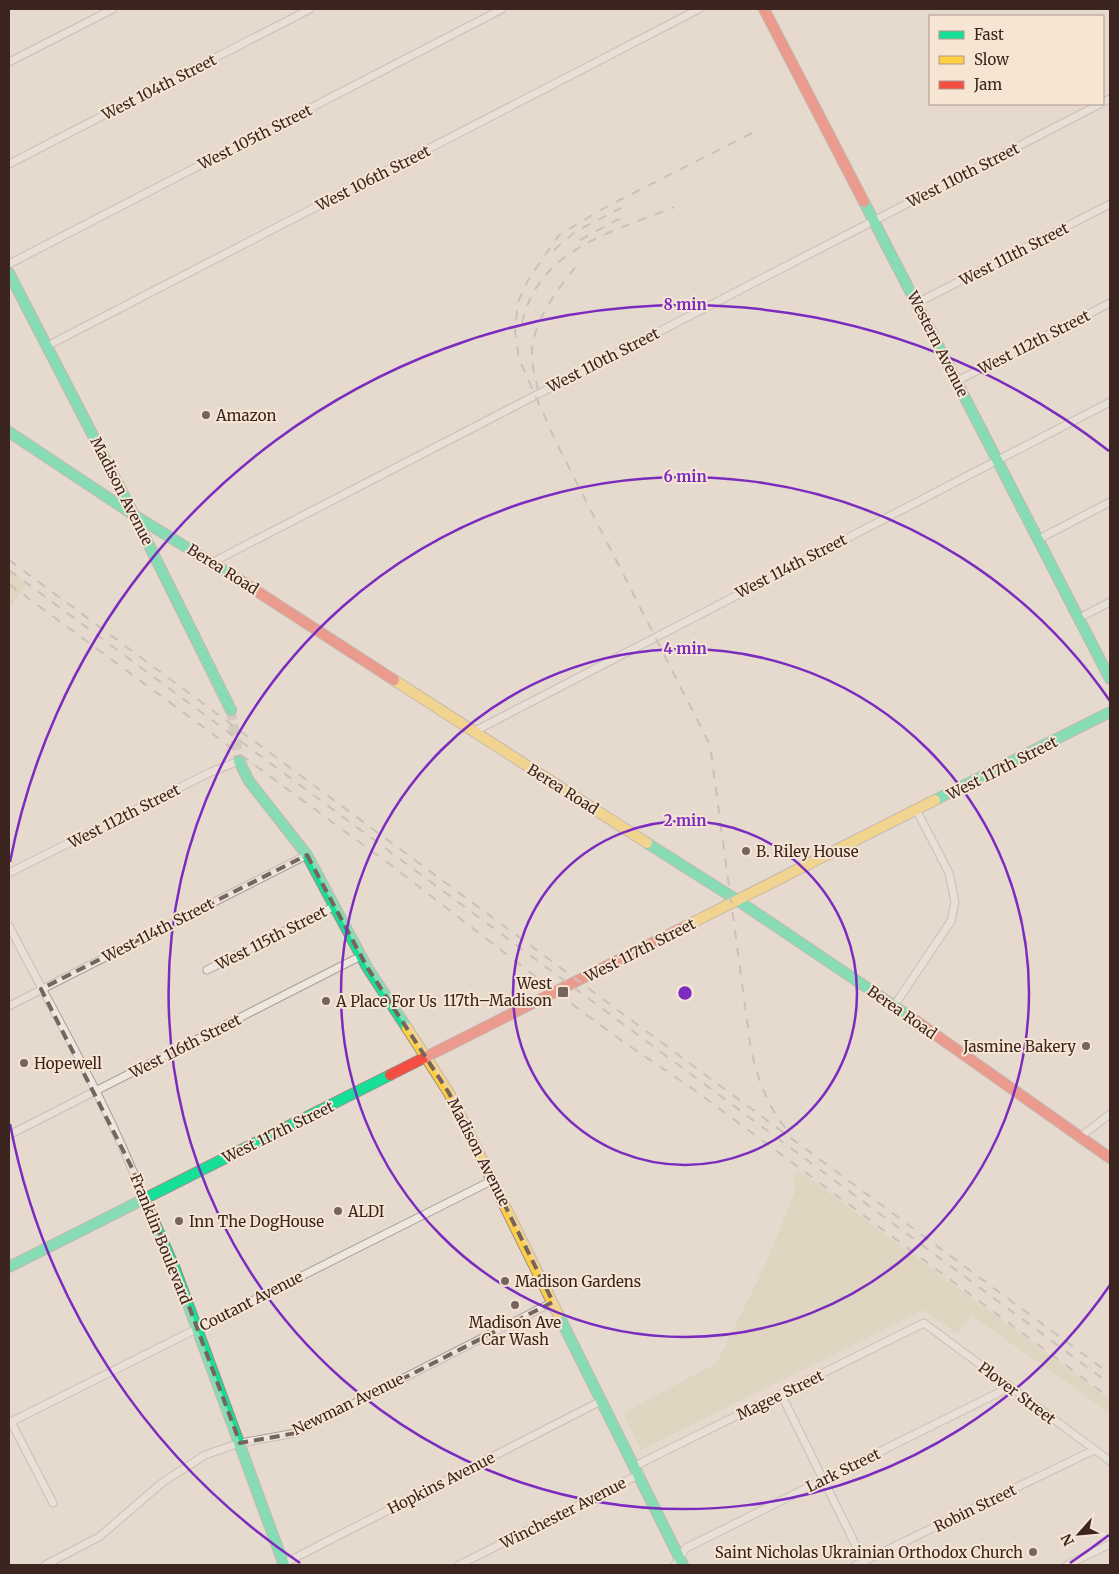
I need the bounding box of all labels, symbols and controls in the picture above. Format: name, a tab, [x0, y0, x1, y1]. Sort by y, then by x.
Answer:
legend	[929, 15, 1104, 105]
text: Fast	[974, 25, 1004, 44]
street label: West 104th Street	[98, 50, 219, 124]
text: Slow	[974, 50, 1009, 69]
text: Jam	[973, 75, 1002, 94]
street label: West 105th Street	[194, 100, 315, 174]
street label: West 110th Street	[903, 138, 1022, 212]
street label: West 106th Street	[312, 141, 434, 215]
street label: West 111th Street	[955, 218, 1072, 290]
street label: Western Avenue	[903, 287, 973, 400]
text: 8 min	[663, 295, 707, 314]
street label: West 112th Street	[974, 306, 1093, 379]
street label: West 110th Street	[543, 323, 662, 397]
place label: Amazon	[215, 406, 276, 425]
marker: Amazon	[200, 409, 212, 421]
street label: Madison Avenue	[86, 434, 158, 549]
text: 6 min	[663, 467, 707, 486]
street label: West 114th Street	[731, 530, 850, 603]
street label: Berea Road	[184, 540, 262, 598]
text: 4 min	[663, 639, 707, 658]
street label: West 117th Street	[943, 732, 1061, 805]
street label: Berea Road	[524, 760, 602, 818]
street label: West 112th Street	[64, 780, 183, 853]
text: 2 min	[664, 811, 706, 830]
place label: B. Riley House	[756, 842, 859, 861]
marker: B. Riley House	[740, 845, 752, 857]
street label: West 114th Street	[98, 894, 217, 967]
street label: West 115th Street	[211, 902, 330, 975]
street label: West 117th Street	[581, 914, 699, 987]
place label: West 117th–Madison	[443, 974, 552, 1010]
street label: Berea Road	[864, 981, 940, 1043]
centre of rings	[676, 984, 694, 1002]
marker: West 117th–Madison	[556, 985, 570, 999]
place label: A Place For Us	[335, 992, 437, 1011]
marker: A Place For Us	[320, 995, 332, 1007]
street label: West 116th Street	[125, 1010, 244, 1083]
place label: Jasmine Bakery	[962, 1037, 1076, 1056]
marker: Jasmine Bakery	[1080, 1040, 1092, 1052]
place label: Hopewell	[34, 1054, 102, 1073]
marker: Hopewell	[18, 1057, 30, 1069]
street label: Madison Avenue	[443, 1095, 515, 1210]
street label: West 117th Street	[218, 1097, 337, 1168]
street label: Franklin Boulevard	[126, 1171, 196, 1307]
place label: ALDI	[347, 1202, 384, 1221]
marker: ALDI	[332, 1205, 344, 1217]
place label: Inn The DogHouse	[189, 1212, 324, 1231]
marker: Inn The DogHouse	[173, 1215, 185, 1227]
street label: Coutant Avenue	[196, 1267, 306, 1335]
place label: Madison Gardens	[515, 1272, 641, 1291]
marker: Madison Gardens	[499, 1275, 511, 1287]
marker: Madison Ave Car Wash	[509, 1299, 521, 1311]
place label: Madison Ave Car Wash	[469, 1313, 561, 1349]
street label: Plover Street	[974, 1358, 1060, 1428]
street label: Magee Street	[733, 1366, 827, 1424]
street label: Newman Avenue	[289, 1369, 407, 1439]
street label: Lark Street	[803, 1444, 883, 1496]
street label: Hopkins Avenue	[384, 1448, 498, 1518]
street label: Winchester Avenue	[496, 1473, 629, 1553]
street label: Robin Street	[931, 1480, 1019, 1536]
north arrow	[1054, 1509, 1104, 1559]
text: N	[1057, 1531, 1078, 1549]
place label: Saint Nicholas Ukrainian Orthodox Church	[715, 1543, 1023, 1562]
marker: Saint Nicholas Ukrainian Orthodox Church	[1027, 1546, 1039, 1558]

